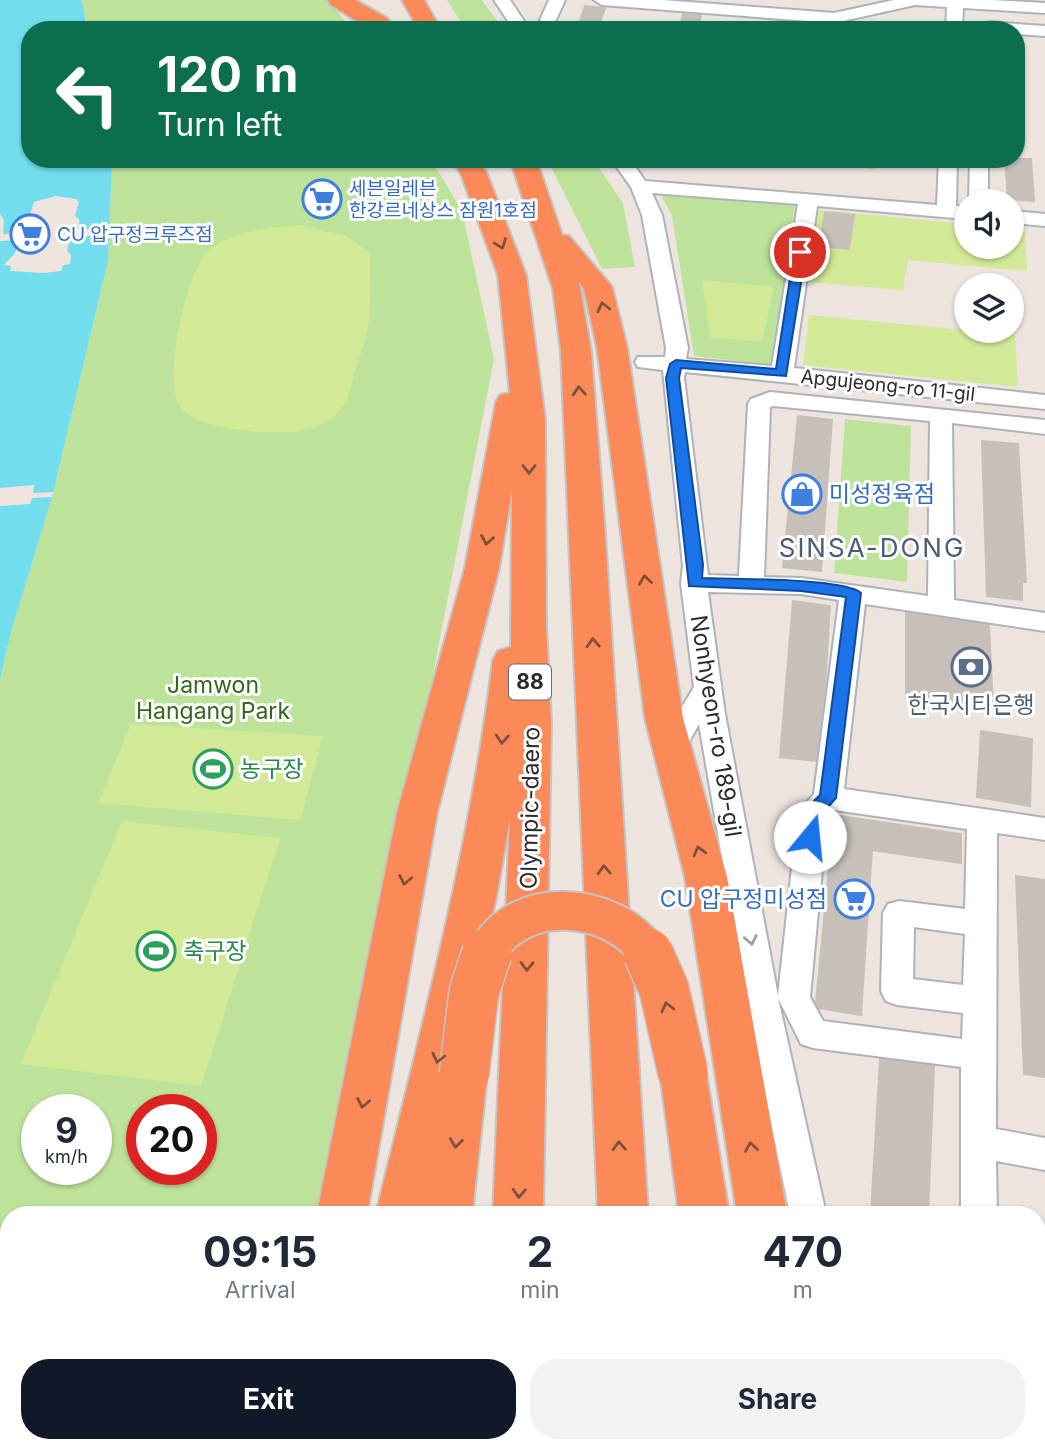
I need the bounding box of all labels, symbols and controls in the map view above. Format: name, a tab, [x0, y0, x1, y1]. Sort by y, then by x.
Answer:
text: 120 m	[157, 45, 298, 104]
icon: left	[42, 49, 133, 140]
text: Turn left	[157, 105, 282, 144]
place label: 세븐일레븐 한강르네상스 잠원1호점	[349, 177, 537, 222]
supermarket icon: 세븐일레븐 한강르네상스 잠원1호점	[301, 178, 343, 220]
map controls	[954, 189, 1024, 343]
button: sound	[954, 189, 1024, 259]
supermarket icon: CU 압구정크루즈점	[9, 213, 51, 255]
pin	[770, 222, 830, 282]
place label: CU 압구정크루즈점	[57, 223, 213, 246]
icon: arrive	[781, 233, 819, 271]
one-way arrow	[492, 238, 506, 250]
button: layers	[954, 273, 1024, 343]
one-way arrow	[597, 301, 611, 313]
street label: Apgujeong-ro 11-gil	[800, 365, 976, 406]
one-way arrow	[572, 386, 587, 397]
one-way arrow	[521, 464, 537, 474]
shop icon: 미성정육점	[781, 473, 823, 515]
place label: 미성정육점	[829, 480, 935, 508]
district label: SINSA-DONG	[779, 532, 965, 563]
one-way arrow	[480, 534, 495, 546]
one-way arrow	[638, 574, 653, 586]
street label: Nonhyeon-ro 189-gil	[685, 613, 747, 839]
one-way arrow	[586, 637, 601, 648]
bank icon: 한국시티은행	[950, 646, 992, 688]
road number: 88	[509, 664, 551, 700]
park label: Jamwon Hangang Park	[136, 671, 290, 725]
place label: 한국시티은행	[908, 691, 1034, 719]
street label: Olympic-daero	[515, 727, 545, 889]
one-way arrow	[495, 734, 510, 745]
sports icon: 농구장	[192, 748, 234, 790]
place label: 농구장	[240, 755, 303, 783]
position arrow	[773, 800, 847, 874]
one-way arrow	[693, 845, 707, 857]
one-way arrow	[597, 865, 612, 876]
one-way arrow	[398, 874, 413, 886]
supermarket icon: CU 압구정미성점	[833, 878, 875, 920]
place label: CU 압구정미성점	[660, 885, 827, 913]
sports icon: 축구장	[135, 930, 177, 972]
one-way arrow	[743, 934, 758, 946]
place label: 축구장	[183, 937, 246, 965]
one-way arrow	[519, 961, 535, 971]
one-way arrow	[660, 1001, 675, 1013]
one-way arrow	[431, 1052, 446, 1064]
speed limit sign: 20	[126, 1094, 217, 1185]
one-way arrow	[356, 1097, 371, 1109]
text: 9	[55, 1109, 78, 1151]
one-way arrow	[448, 1137, 463, 1149]
one-way arrow	[612, 1141, 627, 1152]
one-way arrow	[744, 1141, 759, 1153]
text: km/h	[45, 1146, 88, 1167]
one-way arrow	[512, 1188, 527, 1199]
text: 09:15	[203, 1226, 317, 1277]
text: 2	[527, 1226, 553, 1277]
text: 470	[763, 1226, 843, 1277]
text: Arrival	[225, 1276, 296, 1304]
text: min	[520, 1276, 560, 1304]
text: m	[793, 1276, 813, 1304]
button: Exit	[21, 1359, 516, 1439]
button: Share	[530, 1359, 1025, 1439]

